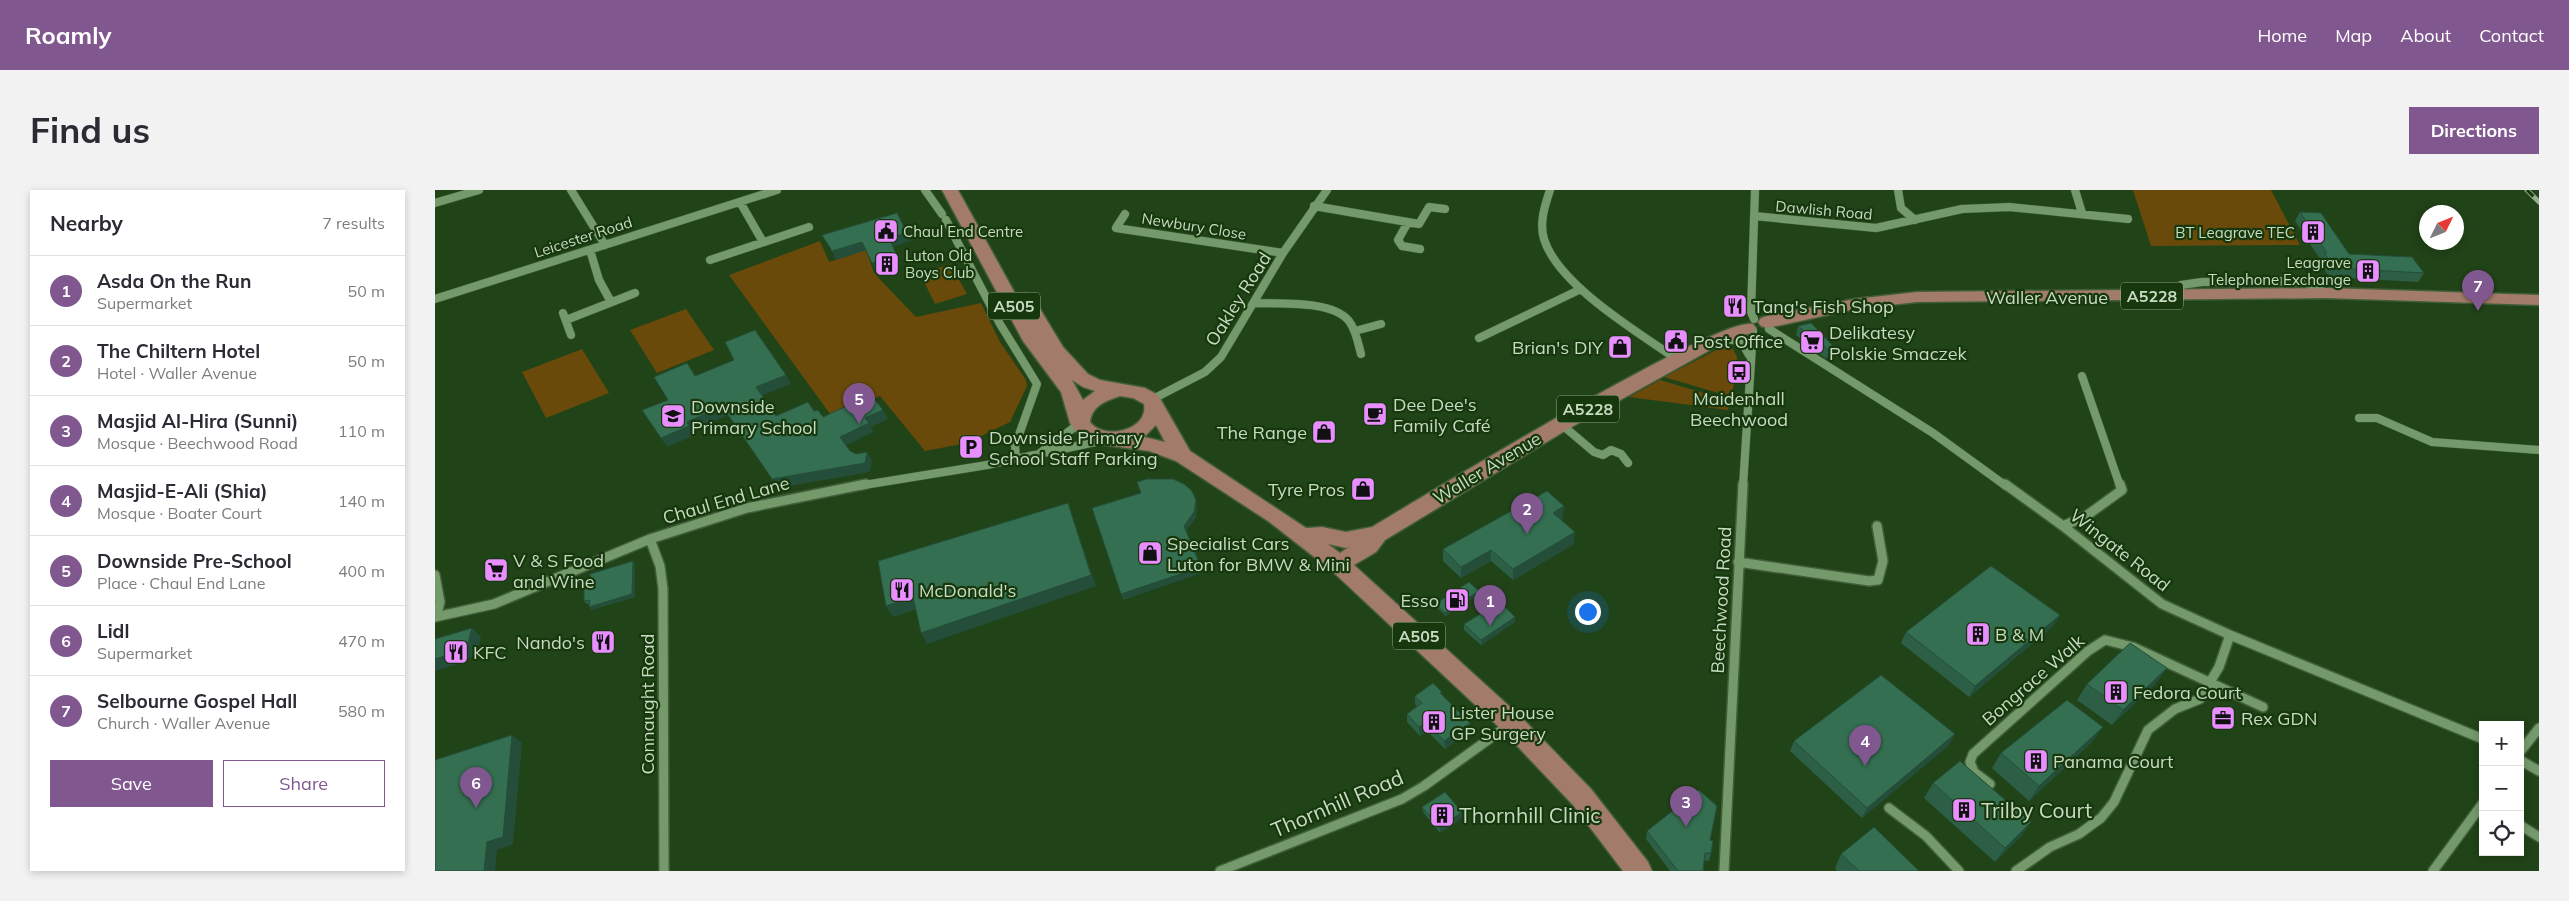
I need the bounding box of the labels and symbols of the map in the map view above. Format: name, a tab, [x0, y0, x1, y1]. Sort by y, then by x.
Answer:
street label: Dawlish Road	[1775, 196, 1873, 224]
north arrow	[2419, 205, 2464, 250]
street label: Newbury Close	[1140, 208, 1248, 244]
street label: Leicester Road	[532, 212, 634, 262]
public building icon: Chaul End Centre	[873, 218, 899, 244]
building icon: BT Leagrave TEC	[2300, 219, 2326, 245]
place label: Chaul End Centre	[903, 222, 1023, 241]
place label: BT Leagrave TEC	[2175, 223, 2295, 242]
place label: Luton Old Boys Club	[905, 246, 974, 282]
street label: Oakley Road	[1200, 248, 1276, 350]
building icon: Luton Old Boys Club	[874, 251, 900, 277]
place label: Leagrave Telephone Exchange	[2208, 253, 2351, 289]
building icon: Leagrave Telephone Exchange	[2355, 258, 2381, 284]
pin: 7	[2462, 270, 2494, 311]
road number: A5228	[2121, 282, 2183, 310]
street label: Waller Avenue	[1986, 286, 2108, 309]
road number: A505	[988, 292, 1040, 320]
restaurant icon: Tang's Fish Shop	[1722, 293, 1748, 319]
place label: Tang's Fish Shop	[1753, 295, 1894, 318]
place label: Delikatesy Polskie Smaczek	[1829, 321, 1968, 365]
public building icon: Post Office	[1663, 328, 1689, 354]
supermarket icon: Delikatesy Polskie Smaczek	[1799, 329, 1825, 355]
place label: Post Office	[1693, 330, 1783, 353]
shop icon: Brian's DIY	[1607, 334, 1633, 360]
place label: Brian's DIY	[1512, 336, 1604, 359]
bus stop icon: Maidenhall Beechwood	[1726, 359, 1752, 385]
pin: 5	[843, 383, 875, 424]
place label: Maidenhall Beechwood	[1690, 387, 1788, 431]
place label: Dee Dee's Family Café	[1393, 393, 1491, 437]
place label: Downside Primary School	[691, 395, 817, 439]
road number: A5228	[1557, 395, 1619, 422]
cafe icon: Dee Dee's Family Café	[1362, 401, 1388, 427]
school or university icon: Downside Primary School	[660, 403, 686, 429]
shop icon: The Range	[1311, 419, 1337, 445]
place label: The Range	[1217, 421, 1307, 444]
place label: Downside Primary School Staff Parking	[989, 426, 1158, 470]
street label: Waller Avenue	[1429, 427, 1545, 509]
parking icon: Downside Primary School Staff Parking	[958, 434, 984, 460]
street label: Chaul End Lane	[660, 471, 792, 529]
shop icon: Tyre Pros	[1350, 476, 1376, 502]
place label: Tyre Pros	[1268, 478, 1345, 501]
pin: 2	[1511, 493, 1543, 534]
street label: Wingate Road	[2065, 504, 2175, 596]
street label: Beechwood Road	[1706, 526, 1736, 674]
place label: Specialist Cars Luton for BMW & Mini	[1167, 532, 1350, 576]
shop icon: Specialist Cars Luton for BMW & Mini	[1137, 540, 1163, 566]
place label: V & S Food and Wine	[513, 549, 604, 593]
supermarket icon: V & S Food and Wine	[483, 557, 509, 583]
restaurant icon: McDonald's	[889, 577, 915, 603]
place label: McDonald's	[919, 579, 1016, 602]
pin: 1	[1474, 585, 1506, 626]
fuel station icon: Esso	[1444, 587, 1470, 613]
place label: Esso	[1400, 589, 1439, 612]
your location	[1575, 599, 1601, 625]
building icon: B & M	[1965, 621, 1991, 647]
road number: A505	[1393, 622, 1445, 650]
place label: B & M	[1995, 623, 2044, 646]
restaurant icon: Nando's	[590, 629, 616, 655]
street label: Bongrace Walk	[1977, 629, 2089, 731]
place label: Nando's	[516, 631, 585, 654]
street label: Connaught Road	[636, 634, 659, 774]
restaurant icon: KFC	[443, 639, 469, 665]
place label: KFC	[473, 641, 507, 664]
building icon: Fedora Court	[2103, 679, 2129, 705]
place label: Fedora Court	[2133, 681, 2241, 704]
place label: Lister House GP Surgery	[1451, 701, 1554, 745]
office icon: Rex GDN	[2210, 705, 2236, 731]
place label: Rex GDN	[2241, 707, 2317, 730]
building icon: Lister House GP Surgery	[1421, 709, 1447, 735]
pin: 4	[1849, 725, 1881, 766]
building icon: Panama Court	[2023, 748, 2049, 774]
place label: Panama Court	[2053, 750, 2173, 773]
street label: Thornhill Road	[1267, 763, 1407, 843]
pin: 6	[460, 767, 492, 808]
pin: 3	[1670, 786, 1702, 827]
building icon: Trilby Court	[1951, 797, 1977, 823]
place label: Trilby Court	[1981, 797, 2092, 823]
building icon: Thornhill Clinic	[1429, 802, 1455, 828]
place label: Thornhill Clinic	[1459, 802, 1601, 828]

